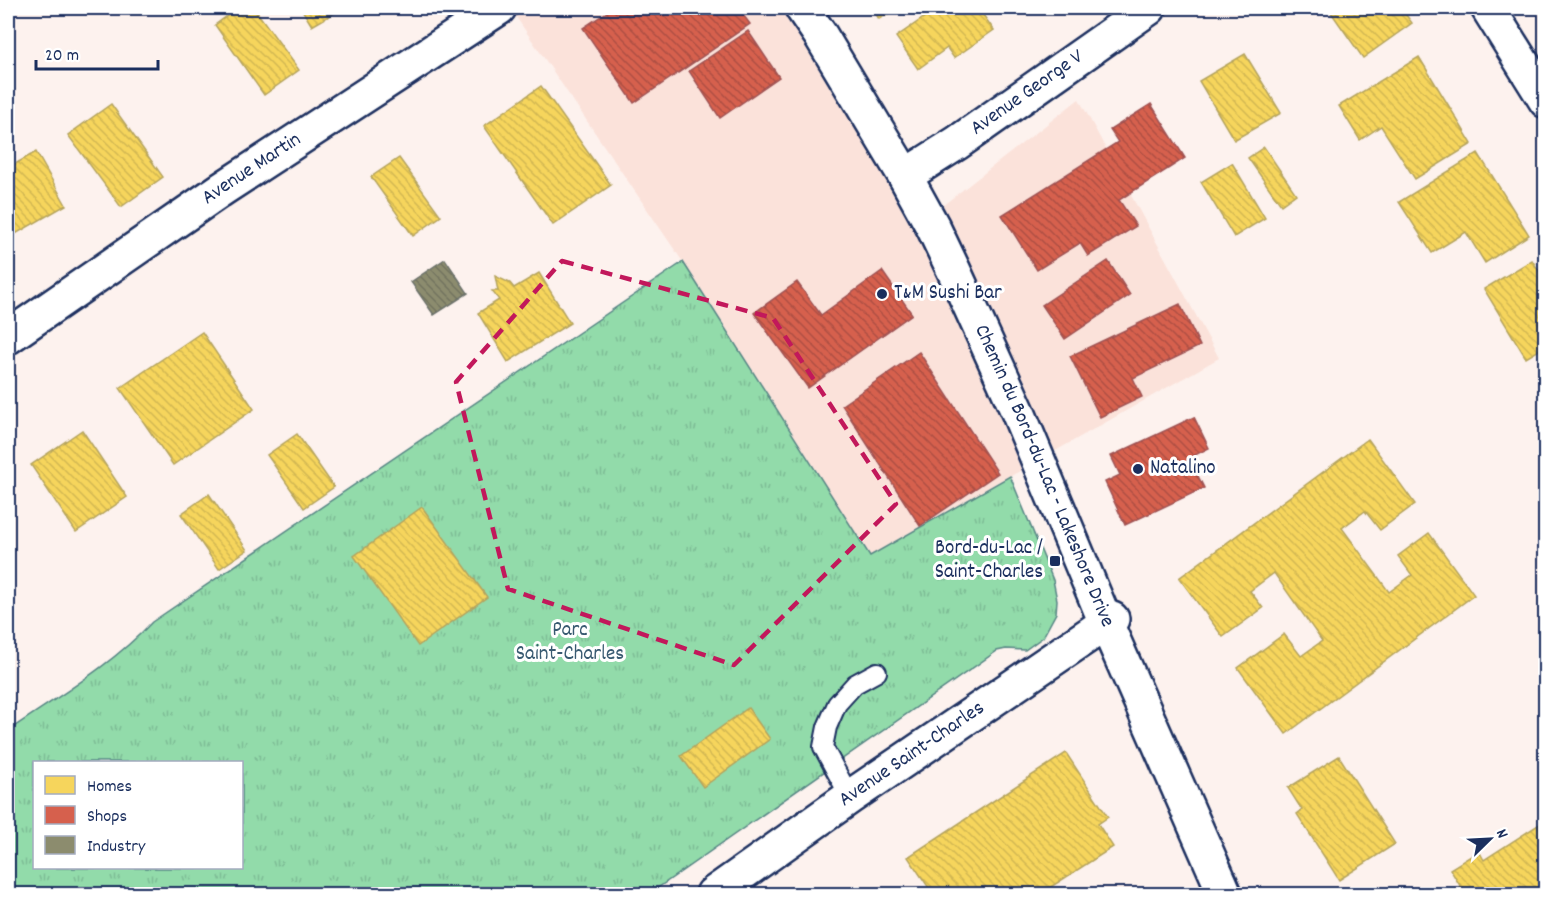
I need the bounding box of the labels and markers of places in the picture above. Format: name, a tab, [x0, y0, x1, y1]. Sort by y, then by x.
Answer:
place label: T&M Sushi Bar	[894, 279, 1002, 309]
marker: T&M Sushi Bar	[875, 287, 889, 301]
place label: Natalino	[1150, 454, 1216, 484]
marker: Natalino	[1131, 462, 1145, 476]
place label: Bord-du-Lac / Saint-Charles	[935, 534, 1043, 588]
marker: Bord-du-Lac / Saint-Charles	[1048, 554, 1062, 568]

